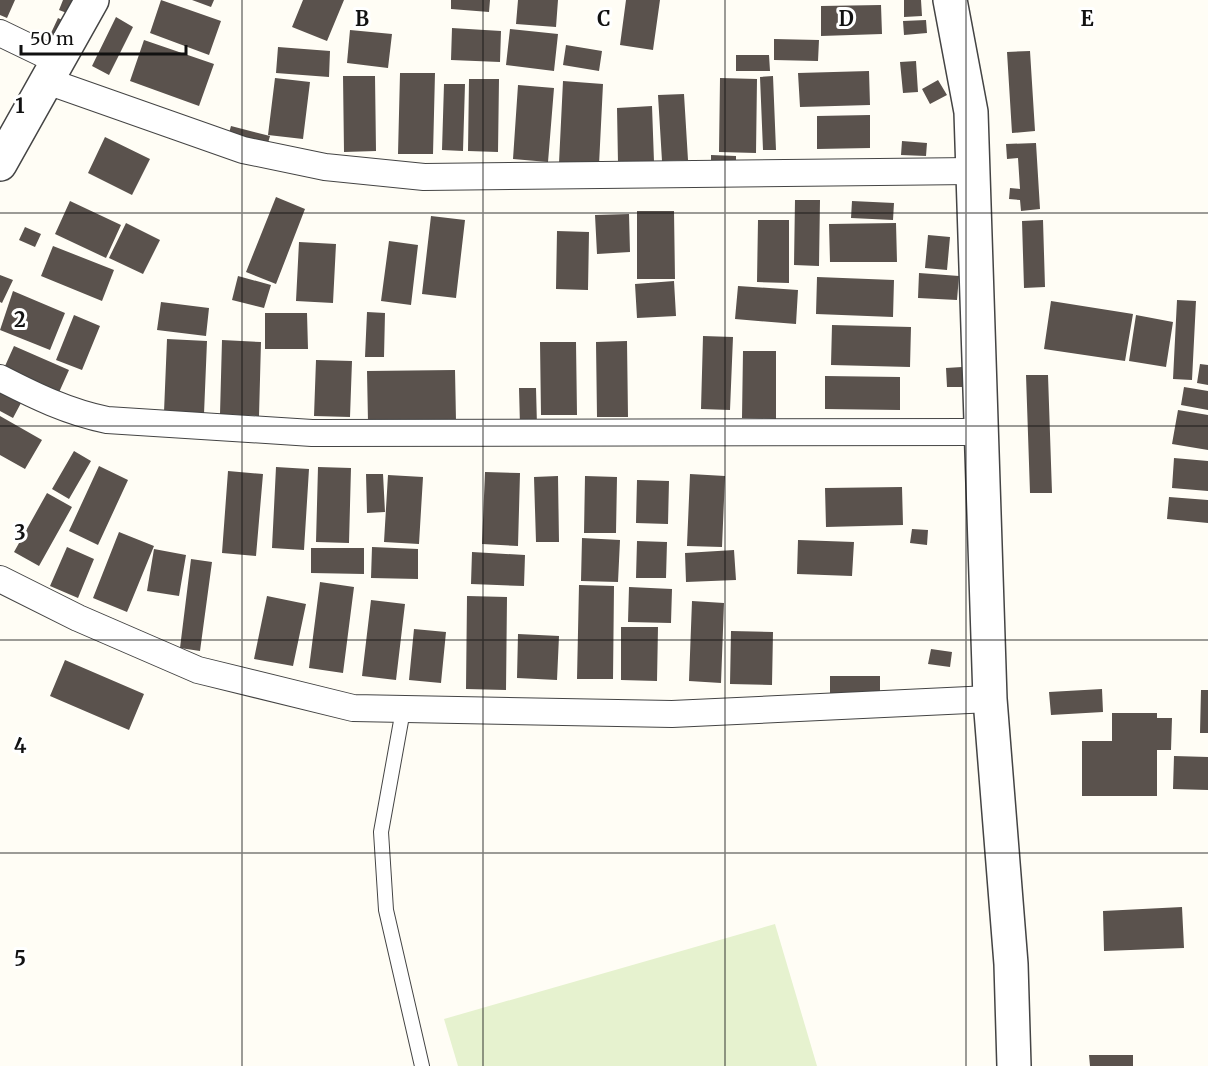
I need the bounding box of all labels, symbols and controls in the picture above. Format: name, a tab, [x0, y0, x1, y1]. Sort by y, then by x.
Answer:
text: B	[355, 6, 369, 31]
text: C	[597, 6, 611, 31]
text: D	[838, 6, 854, 31]
text: E	[1080, 6, 1094, 31]
scale bar	[21, 18, 186, 56]
text: 50 m	[30, 27, 74, 50]
text: 1	[15, 93, 25, 118]
text: 2	[14, 307, 26, 332]
text: 3	[14, 520, 26, 545]
text: 4	[14, 733, 27, 758]
text: 5	[14, 946, 26, 971]

